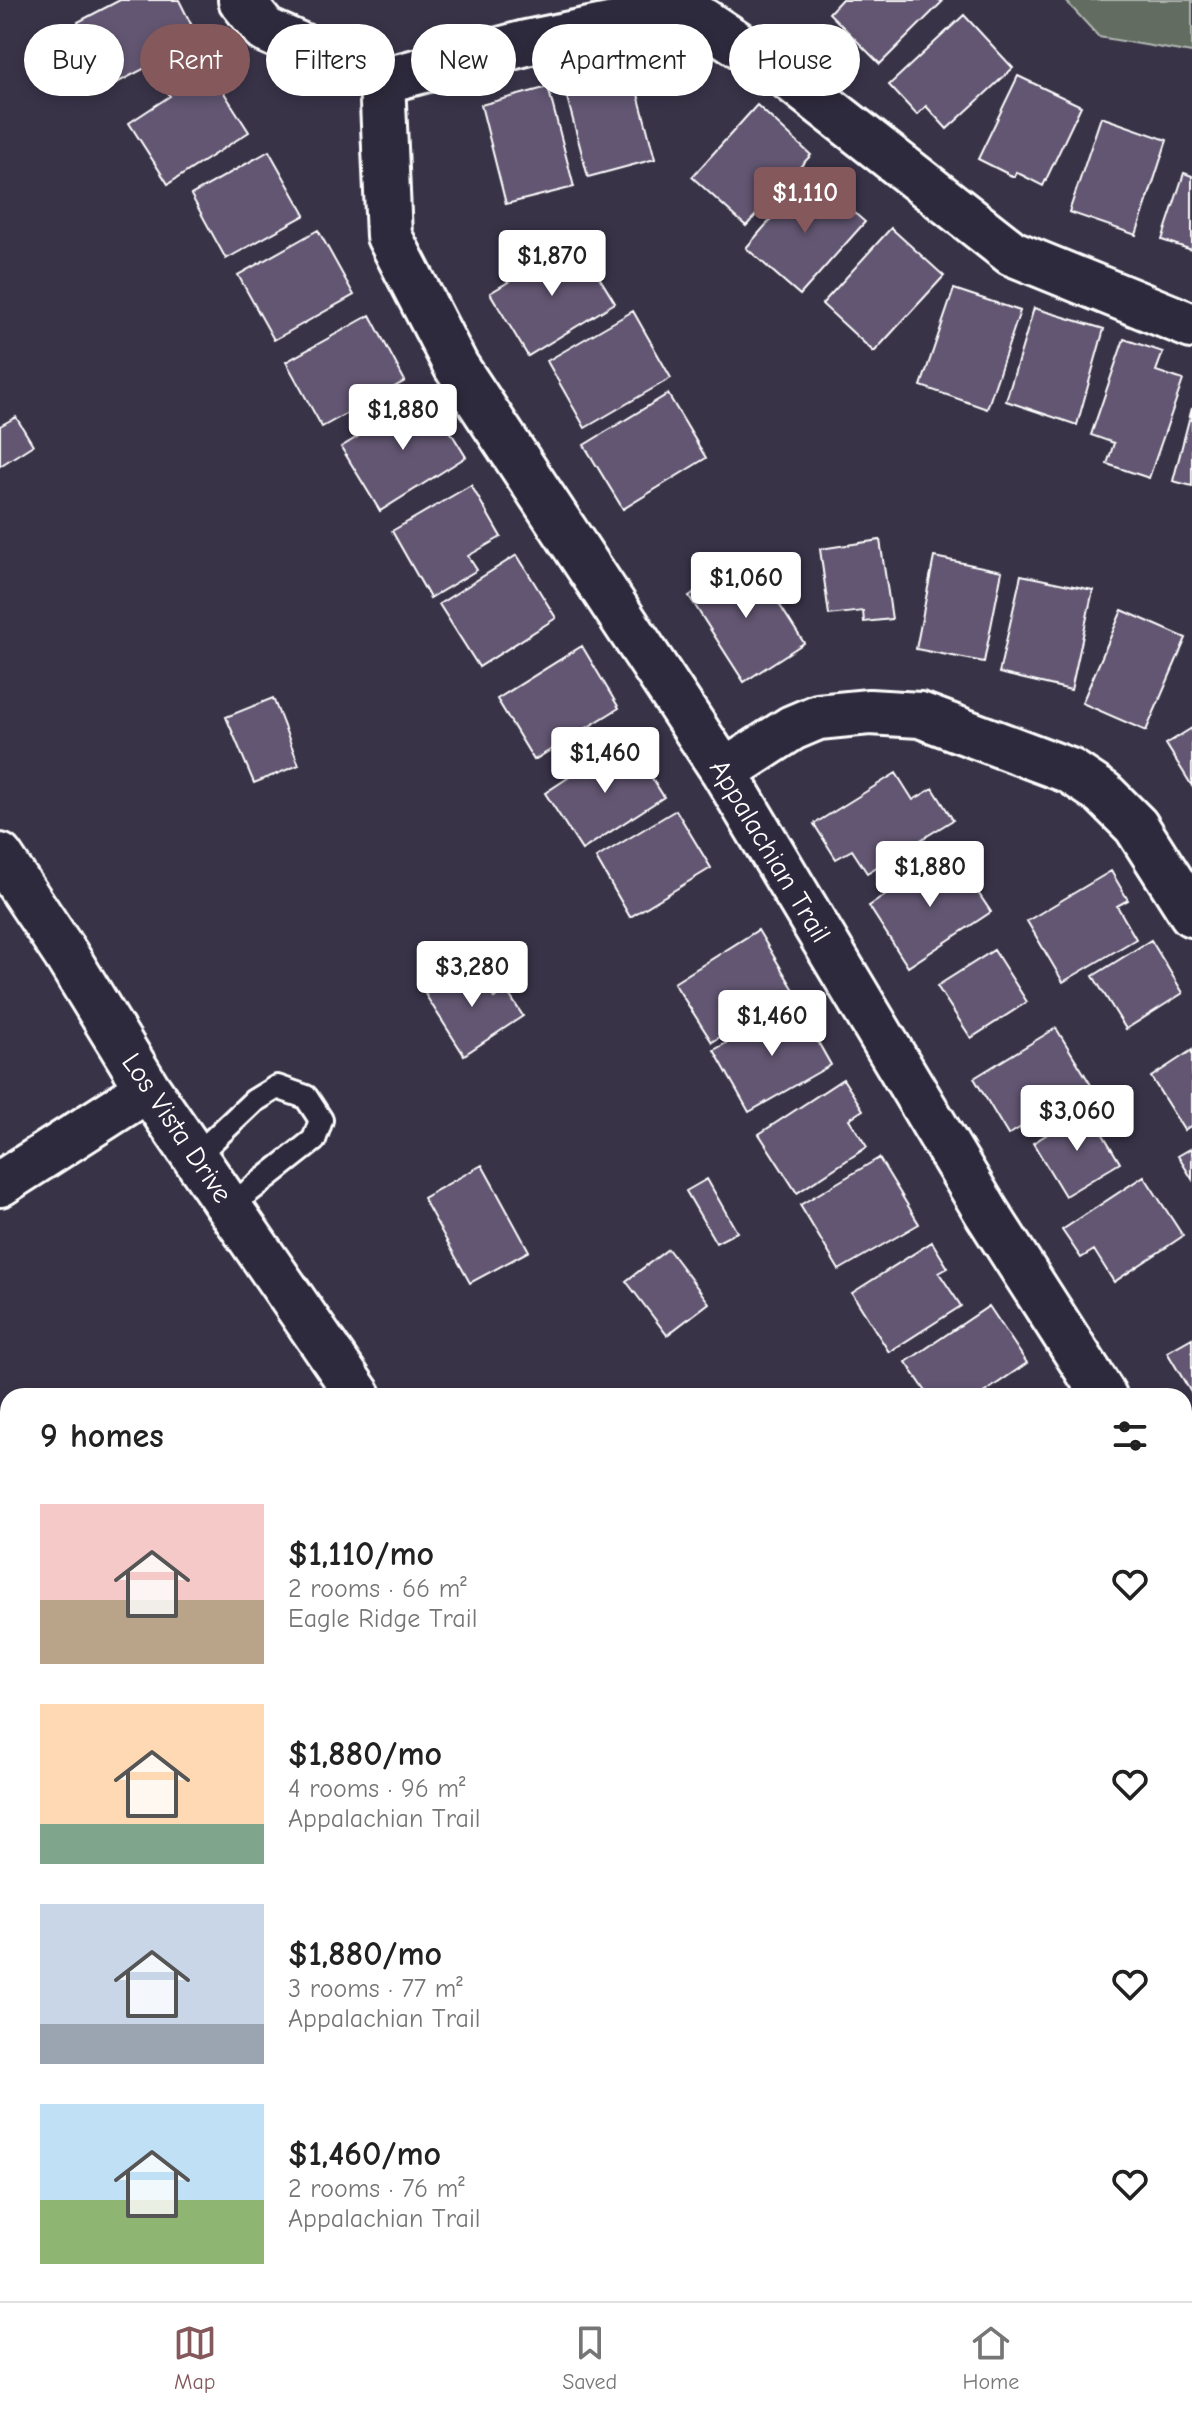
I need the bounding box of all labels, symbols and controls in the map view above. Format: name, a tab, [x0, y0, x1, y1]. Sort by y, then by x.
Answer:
chip: Buy	[24, 24, 124, 96]
chip: Rent	[140, 24, 250, 96]
chip: Filters	[266, 24, 395, 96]
chip: New	[411, 24, 516, 96]
chip: Apartment	[532, 24, 713, 96]
chip: House	[729, 24, 860, 96]
pin: $1,110	[740, 167, 870, 235]
text: $1,110	[772, 178, 838, 208]
pin: $1,870	[487, 230, 617, 298]
text: $1,870	[517, 241, 587, 271]
pin: $1,880	[338, 384, 468, 452]
text: $1,880	[367, 395, 439, 425]
pin: $1,060	[681, 552, 811, 620]
text: $1,060	[709, 563, 783, 593]
pin: $1,460	[540, 727, 670, 795]
text: $1,460	[569, 738, 641, 768]
street label: Appalachian Trail	[703, 754, 837, 948]
pin: $1,880	[865, 841, 995, 909]
text: $1,880	[894, 852, 966, 882]
pin: $3,280	[407, 941, 537, 1009]
text: $3,280	[435, 952, 509, 982]
pin: $1,460	[707, 990, 837, 1058]
text: $1,460	[736, 1001, 808, 1031]
street label: Los Vista Drive	[115, 1047, 239, 1209]
pin: $3,060	[1012, 1085, 1142, 1153]
text: $3,060	[1039, 1096, 1115, 1126]
icon: filters	[1108, 1414, 1152, 1458]
text: 9 homes	[40, 1416, 164, 1456]
text: $1,110/mo	[288, 1534, 434, 1574]
icon: home	[104, 1536, 200, 1632]
icon: heart	[1108, 1562, 1152, 1606]
text: 2 rooms · 66 m²	[288, 1574, 467, 1604]
text: Eagle Ridge Trail	[288, 1604, 477, 1634]
text: $1,880/mo	[288, 1734, 442, 1774]
icon: home	[104, 1736, 200, 1832]
icon: heart	[1108, 1762, 1152, 1806]
text: 4 rooms · 96 m²	[288, 1774, 465, 1804]
text: Appalachian Trail	[288, 1804, 481, 1834]
text: $1,880/mo	[288, 1934, 442, 1974]
icon: home	[104, 1936, 200, 2032]
icon: heart	[1108, 1962, 1152, 2006]
text: 3 rooms · 77 m²	[288, 1974, 463, 2004]
text: Appalachian Trail	[288, 2004, 481, 2034]
text: $1,460/mo	[288, 2134, 441, 2174]
icon: home	[104, 2136, 200, 2232]
icon: heart	[1108, 2162, 1152, 2206]
text: 2 rooms · 76 m²	[288, 2174, 465, 2204]
text: Appalachian Trail	[288, 2204, 481, 2234]
tab: Map	[173, 2321, 217, 2395]
tab: Saved	[562, 2321, 617, 2395]
tab: Home	[962, 2321, 1019, 2395]

